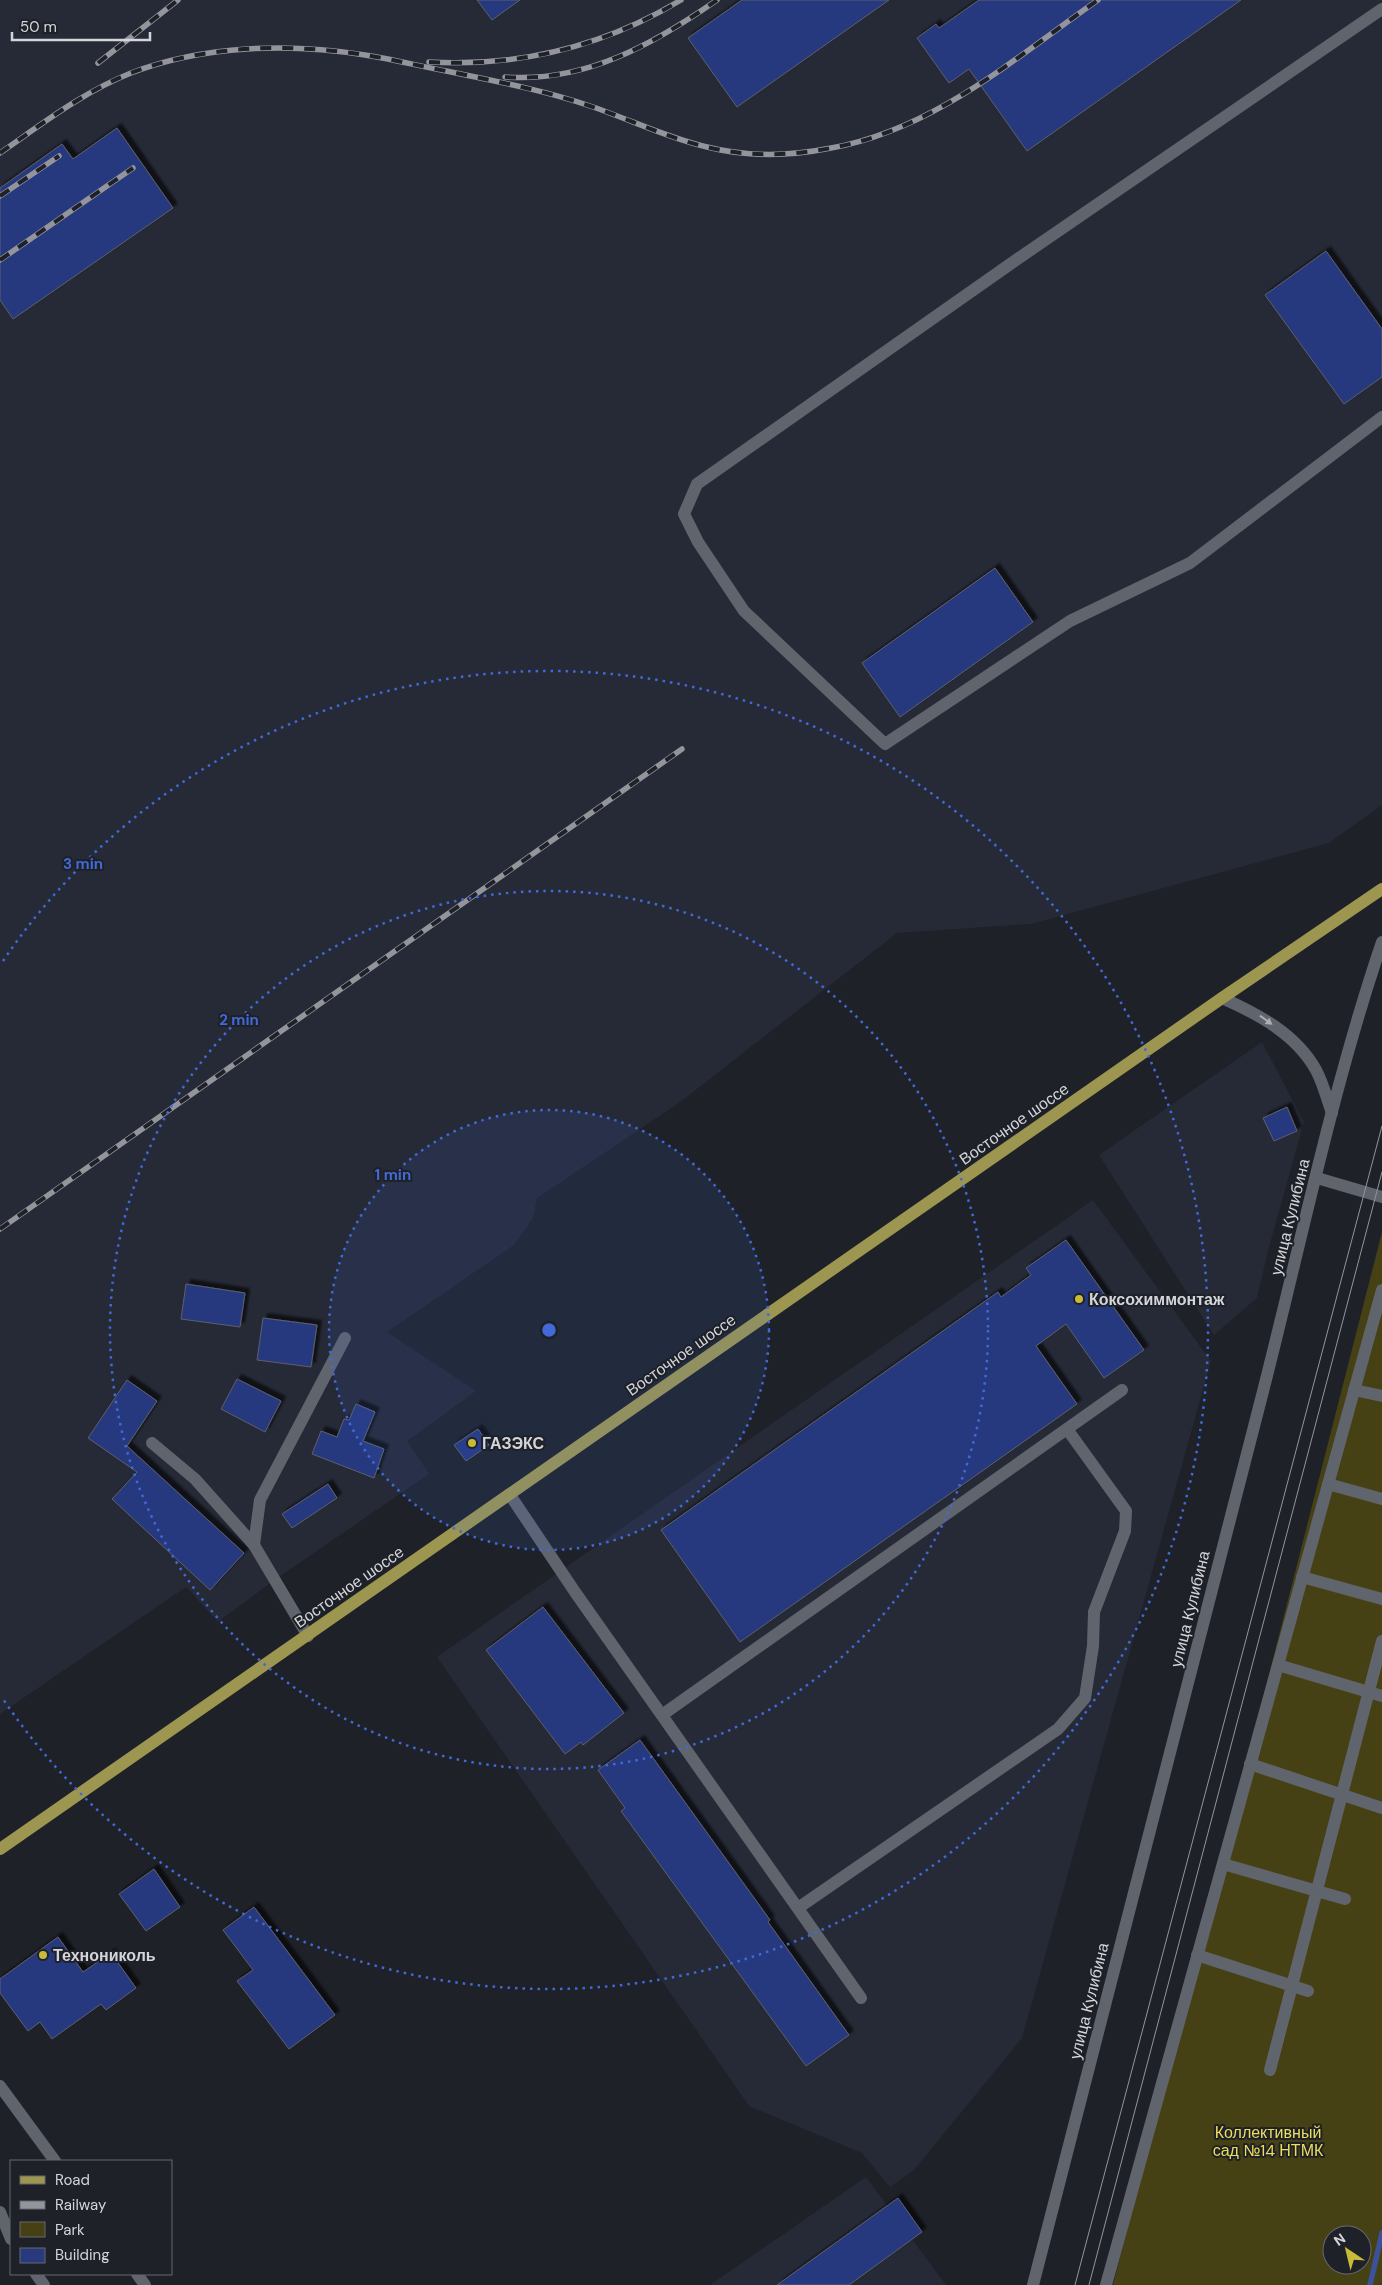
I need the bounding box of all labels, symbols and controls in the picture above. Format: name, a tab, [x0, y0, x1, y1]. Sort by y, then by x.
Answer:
scale bar	[12, 10, 150, 42]
text: 50 m	[20, 17, 57, 37]
text: 3 min	[63, 854, 103, 874]
text: 2 min	[219, 1010, 259, 1030]
one-way arrow	[1259, 1015, 1273, 1025]
street label: Восточное шоссе	[955, 1078, 1073, 1170]
street label: улица Кулибина	[1265, 1156, 1315, 1277]
text: 1 min	[375, 1165, 411, 1185]
place label: Коксохиммонтаж	[1089, 1289, 1225, 1310]
marker: Коксохиммонтаж	[1073, 1293, 1085, 1305]
street label: Восточное шоссе	[622, 1309, 740, 1401]
centre of rings	[540, 1321, 558, 1339]
place label: ГАЗЭКС	[482, 1433, 545, 1454]
marker: ГАЗЭКС	[466, 1437, 478, 1449]
street label: Восточное шоссе	[290, 1541, 408, 1633]
street label: улица Кулибина	[1165, 1548, 1215, 1669]
street label: улица Кулибина	[1064, 1940, 1114, 2061]
place label: Технониколь	[53, 1945, 156, 1966]
marker: Технониколь	[37, 1949, 49, 1961]
park label: Коллективный сад №14 НТМК	[1213, 2122, 1324, 2161]
legend	[10, 2160, 172, 2275]
text: Road	[55, 2170, 90, 2190]
text: Railway	[55, 2195, 107, 2215]
text: Park	[55, 2220, 85, 2240]
north arrow	[1322, 2225, 1372, 2275]
text: N	[1330, 2229, 1349, 2250]
text: Building	[55, 2245, 110, 2265]

